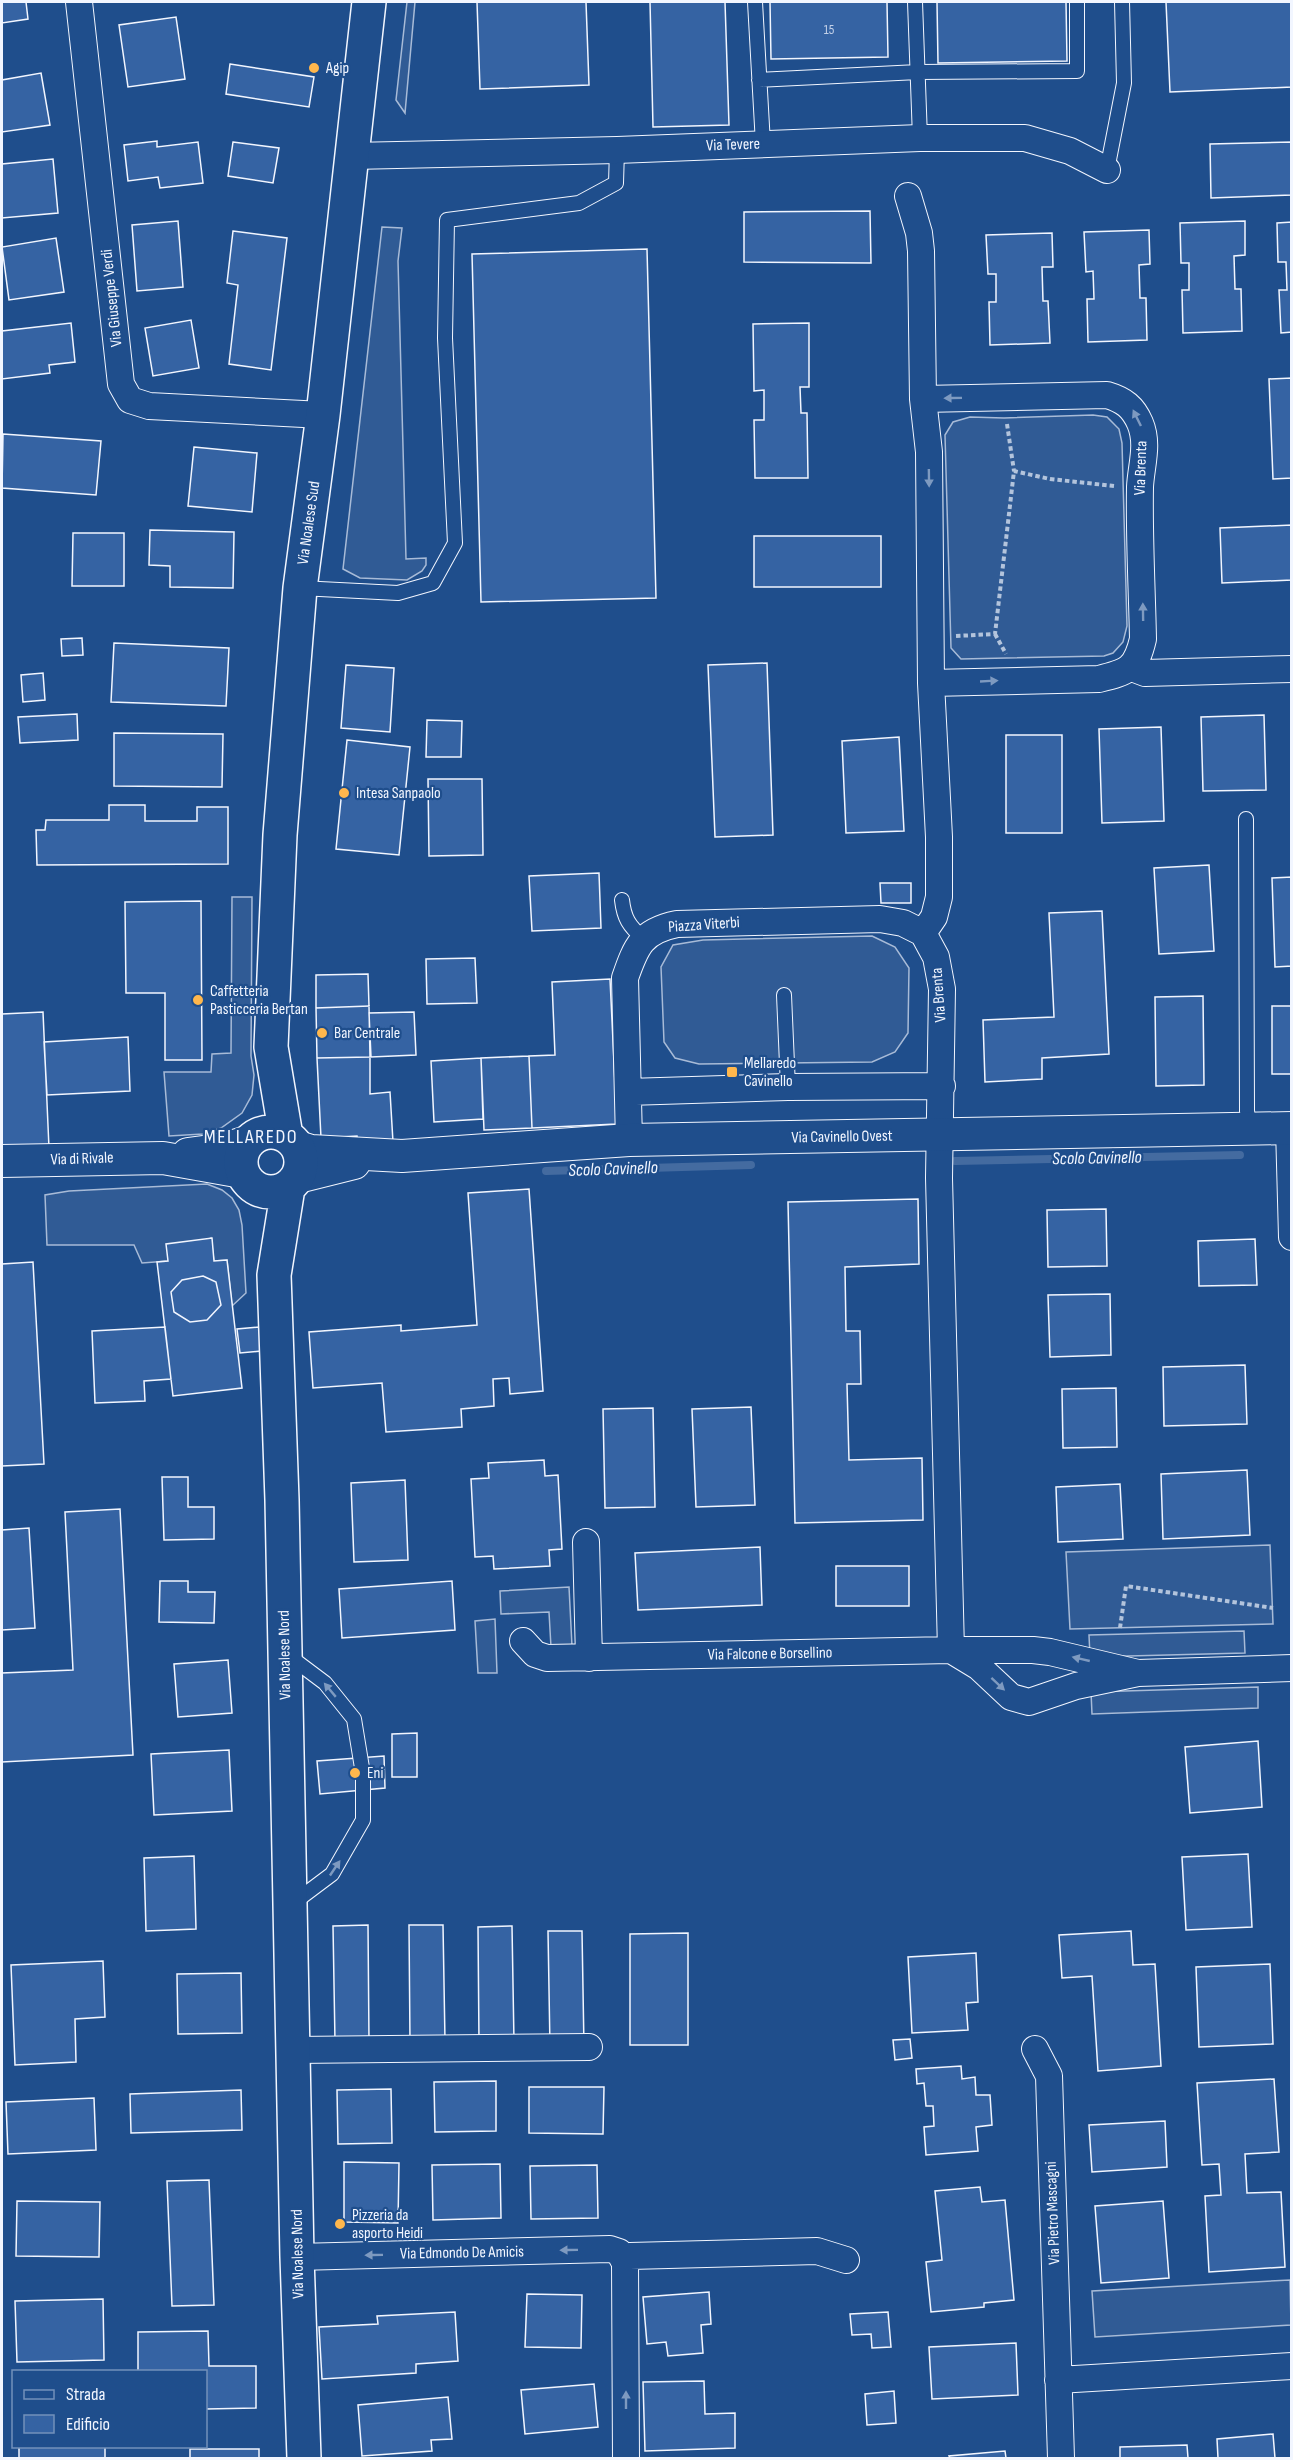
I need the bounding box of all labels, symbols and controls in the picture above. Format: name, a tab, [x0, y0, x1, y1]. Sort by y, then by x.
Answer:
house number: 15	[824, 21, 835, 38]
place label: Agip	[325, 59, 349, 78]
marker: Agip	[307, 61, 321, 75]
street label: Via Tevere	[706, 135, 760, 155]
street label: Via Giuseppe Verdi	[97, 248, 127, 348]
one-way arrow	[943, 394, 962, 403]
one-way arrow	[1133, 410, 1142, 427]
street label: Via Brenta	[1131, 440, 1151, 496]
one-way arrow	[924, 469, 934, 488]
street label: Via Noalese Sud	[294, 480, 324, 566]
one-way arrow	[1138, 602, 1148, 621]
one-way arrow	[980, 677, 999, 686]
place label: Intesa Sanpaolo	[356, 784, 441, 803]
marker: Intesa Sanpaolo	[337, 786, 351, 800]
street label: Piazza Viterbi	[668, 913, 740, 937]
street label: Via Brenta	[928, 967, 950, 1023]
place label: Caffetteria Pasticceria Bertan	[210, 982, 308, 1019]
marker: Caffetteria Pasticceria Bertan	[191, 993, 205, 1007]
place label: Bar Centrale	[334, 1024, 400, 1043]
marker: Bar Centrale	[315, 1026, 329, 1040]
place label: Mellaredo Cavinello	[744, 1054, 796, 1091]
marker: Mellaredo Cavinello	[725, 1065, 739, 1079]
district label: MELLAREDO	[204, 1125, 298, 1149]
street label: Via Cavinello Ovest	[791, 1127, 893, 1147]
water label: Scolo Cavinello	[1052, 1147, 1143, 1169]
street label: Via di Rivale	[50, 1148, 114, 1170]
water label: Scolo Cavinello	[568, 1157, 659, 1181]
street label: Via Noalese Nord	[275, 1610, 295, 1700]
street label: Via Falcone e Borsellino	[708, 1643, 832, 1665]
one-way arrow	[1072, 1654, 1090, 1664]
one-way arrow	[990, 1677, 1005, 1690]
one-way arrow	[324, 1683, 337, 1698]
place label: Eni	[367, 1764, 383, 1783]
marker: Eni	[348, 1766, 362, 1780]
one-way arrow	[329, 1860, 341, 1876]
street label: Via Pietro Mascagni	[1042, 2161, 1064, 2265]
place label: Pizzeria da asporto Heidi	[352, 2206, 423, 2243]
street label: Via Noalese Nord	[288, 2209, 308, 2299]
marker: Pizzeria da asporto Heidi	[333, 2217, 347, 2231]
street label: Via Edmondo De Amicis	[400, 2242, 524, 2264]
one-way arrow	[559, 2246, 578, 2255]
one-way arrow	[364, 2250, 383, 2259]
legend	[12, 2370, 207, 2448]
text: Strada	[66, 2384, 106, 2405]
one-way arrow	[621, 2391, 631, 2410]
text: Edificio	[66, 2414, 110, 2435]

